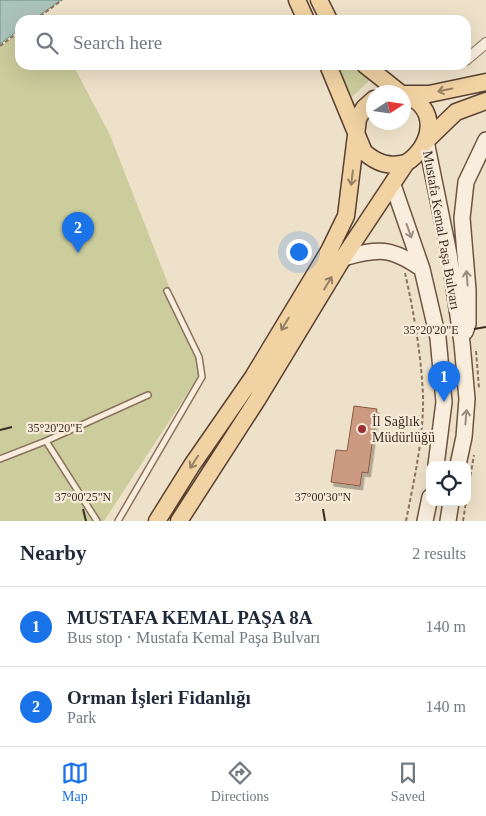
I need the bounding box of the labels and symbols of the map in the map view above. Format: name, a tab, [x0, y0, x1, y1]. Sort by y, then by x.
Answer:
north arrow	[366, 85, 411, 130]
one-way arrow	[437, 86, 453, 95]
street label: Mustafa Kemal Paşa Bulvarı	[420, 149, 463, 311]
one-way arrow	[346, 170, 356, 186]
pin: 2	[62, 212, 94, 253]
one-way arrow	[405, 222, 414, 238]
your location	[286, 239, 312, 265]
one-way arrow	[462, 270, 472, 286]
one-way arrow	[323, 277, 333, 291]
one-way arrow	[279, 317, 289, 331]
text: 35°20'20"E	[403, 323, 459, 337]
pin: 1	[428, 361, 460, 402]
one-way arrow	[461, 409, 471, 425]
place label: İl Sağlık Müdürlüğü	[372, 414, 435, 445]
text: 35°20'20"E	[27, 421, 83, 435]
marker: İl Sağlık Müdürlüğü	[356, 423, 368, 435]
one-way arrow	[189, 455, 199, 469]
text: 37°00'25"N	[55, 490, 112, 504]
text: 37°00'30"N	[295, 490, 352, 504]

